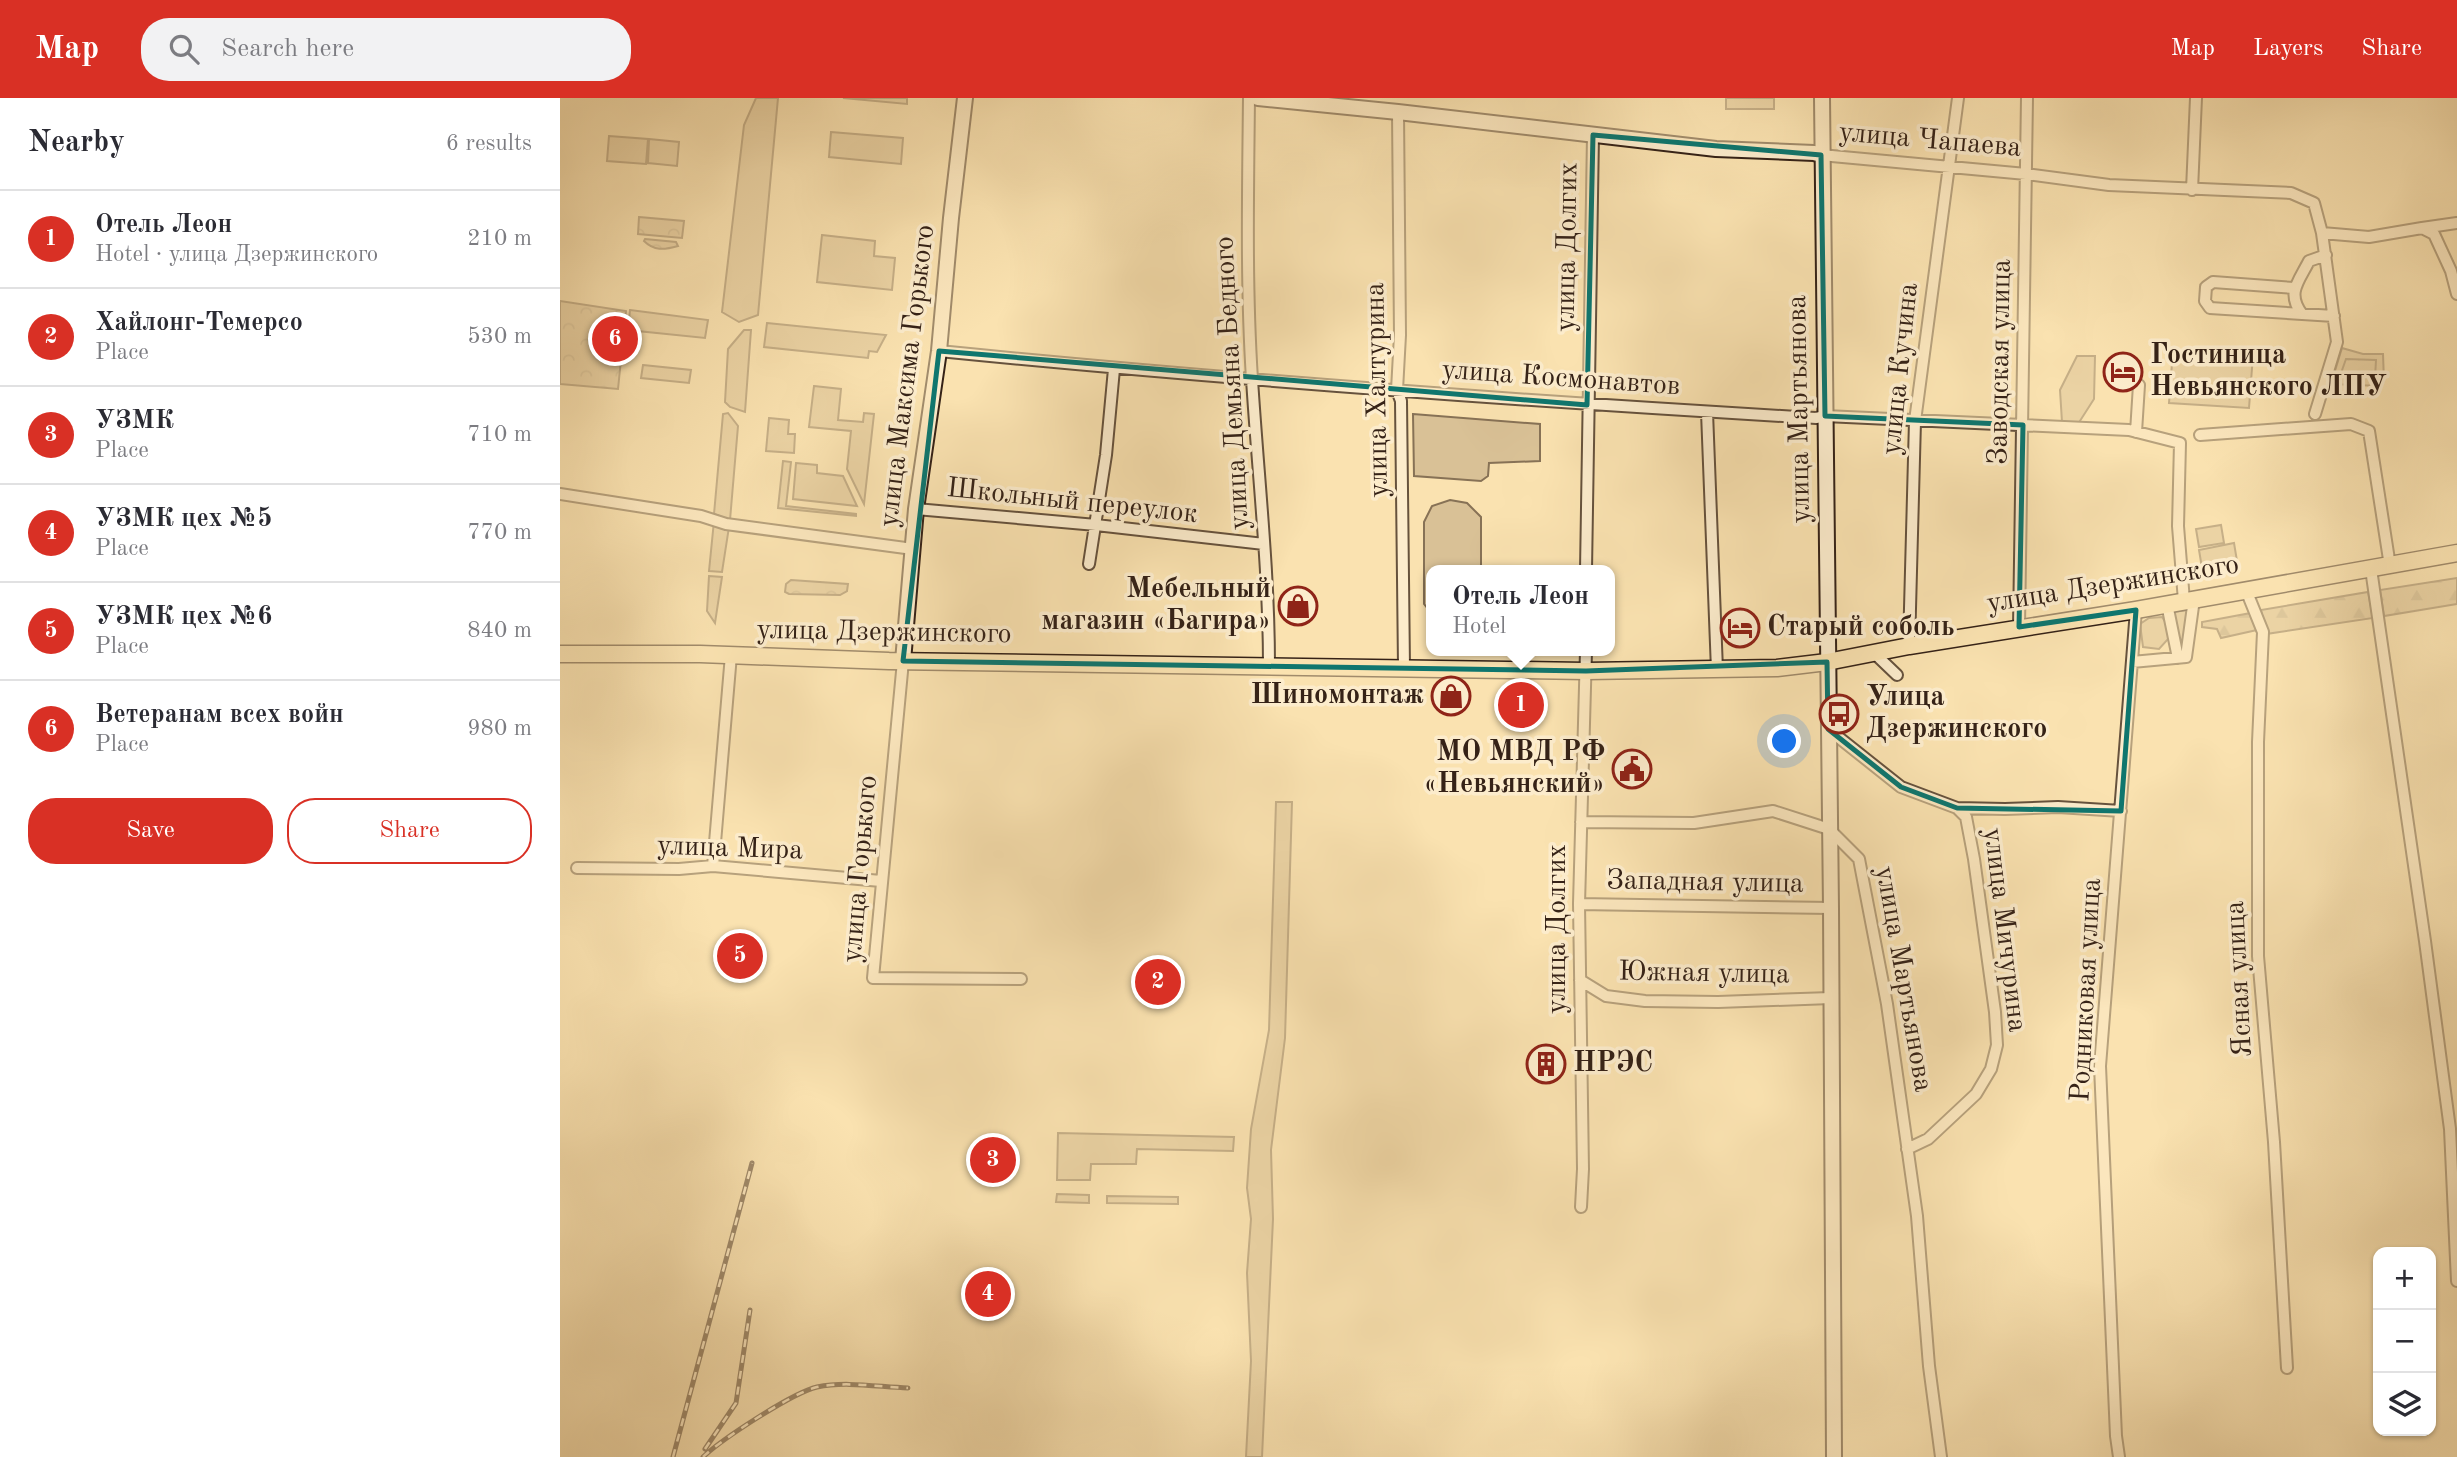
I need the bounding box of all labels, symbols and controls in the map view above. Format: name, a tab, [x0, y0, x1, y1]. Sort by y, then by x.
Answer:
search box	[141, 18, 631, 81]
icon: search	[165, 30, 203, 68]
text: Map	[35, 33, 99, 66]
text: Search here	[221, 36, 354, 62]
text: Map	[2171, 37, 2215, 61]
text: Layers	[2253, 37, 2323, 61]
text: Share	[2361, 37, 2422, 61]
street label: улица Чапаева	[1838, 119, 2023, 163]
text: Nearby	[28, 128, 125, 158]
text: 6 results	[446, 132, 532, 155]
street label: улица Долгих	[1553, 162, 1583, 332]
text: Отель Леон	[95, 212, 232, 238]
street label: улица Максима Горького	[876, 223, 940, 529]
text: 1	[44, 227, 58, 250]
text: 210 m	[467, 227, 532, 250]
street label: улица Демьяна Бедного	[1211, 235, 1255, 531]
text: Hotel · улица Дзержинского	[95, 243, 378, 266]
street label: Заводская улица	[1985, 259, 2017, 465]
street label: улица Кучина	[1878, 281, 1924, 456]
street label: улица Халтурина	[1362, 282, 1394, 498]
street label: улица Мартьянова	[1784, 294, 1816, 524]
text: Хайлонг-Темерсо	[95, 310, 303, 336]
pin: 6	[592, 313, 638, 365]
text: 2	[44, 325, 58, 348]
text: 530 m	[467, 325, 532, 348]
text: Place	[95, 341, 149, 364]
place label: Гостиница Невьянского ЛПУ	[2150, 342, 2387, 402]
hotel icon: Гостиница Невьянского ЛПУ	[2102, 351, 2144, 393]
street label: улица Космонавтов	[1441, 357, 1681, 401]
text: УЗМК	[95, 408, 174, 434]
text: 3	[44, 423, 58, 446]
text: 710 m	[467, 423, 532, 446]
text: Place	[95, 439, 149, 462]
street label: Школьный переулок	[945, 475, 1199, 529]
text: УЗМК цех №5	[95, 506, 272, 532]
text: 4	[44, 521, 58, 544]
text: 770 m	[467, 521, 532, 544]
text: Place	[95, 537, 149, 560]
street label: улица Дзержинского	[1985, 551, 2241, 619]
popup	[1426, 565, 1615, 656]
place label: Мебельный магазин «Багира»	[1042, 576, 1271, 636]
text: Отель Леон	[1452, 584, 1589, 610]
shop icon: Мебельный магазин «Багира»	[1277, 585, 1319, 627]
text: УЗМК цех №6	[95, 604, 272, 630]
hotel icon: Старый соболь	[1719, 607, 1761, 649]
place label: Старый соболь	[1767, 613, 1955, 642]
text: Hotel	[1452, 615, 1506, 638]
street label: улица Дзержинского	[756, 617, 1012, 649]
text: 5	[44, 619, 58, 642]
text: 840 m	[467, 619, 532, 642]
text: Place	[95, 635, 149, 658]
shop icon: Шиномонтаж	[1430, 675, 1472, 717]
pin: 1	[1498, 679, 1544, 731]
place label: Шиномонтаж	[1250, 682, 1424, 710]
place label: Улица Дзержинского	[1866, 684, 2047, 744]
bus stop icon: Улица Дзержинского	[1818, 693, 1860, 735]
text: Ветеранам всех войн	[95, 702, 344, 728]
text: 6	[44, 717, 58, 740]
text: 980 m	[467, 717, 532, 740]
your location	[1767, 724, 1801, 758]
text: Place	[95, 733, 149, 756]
place label: МО МВД РФ «Невьянский»	[1424, 738, 1605, 799]
public building icon: МО МВД РФ «Невьянский»	[1611, 748, 1653, 790]
street label: улица Горького	[839, 774, 883, 964]
button: Save	[28, 798, 273, 864]
button: Share	[287, 798, 532, 864]
street label: улица Мичурина	[1978, 826, 2030, 1034]
street label: улица Мира	[656, 832, 804, 866]
street label: улица Долгих	[1544, 844, 1572, 1014]
street label: улица Мартьянова	[1869, 864, 1937, 1094]
street label: Западная улица	[1606, 867, 1804, 899]
street label: Родниковая улица	[2067, 877, 2107, 1103]
street label: Ясная улица	[2222, 900, 2258, 1058]
pin: 5	[717, 930, 763, 982]
pin: 2	[1135, 956, 1181, 1008]
street label: Южная улица	[1618, 959, 1790, 989]
building icon: НРЭС	[1525, 1043, 1567, 1085]
place label: НРЭС	[1573, 1049, 1653, 1078]
pin: 3	[970, 1134, 1016, 1186]
map controls	[2373, 1247, 2436, 1436]
button: +	[2373, 1247, 2436, 1310]
pin: 4	[965, 1268, 1011, 1320]
button: −	[2373, 1310, 2436, 1373]
button: layers	[2373, 1373, 2436, 1436]

